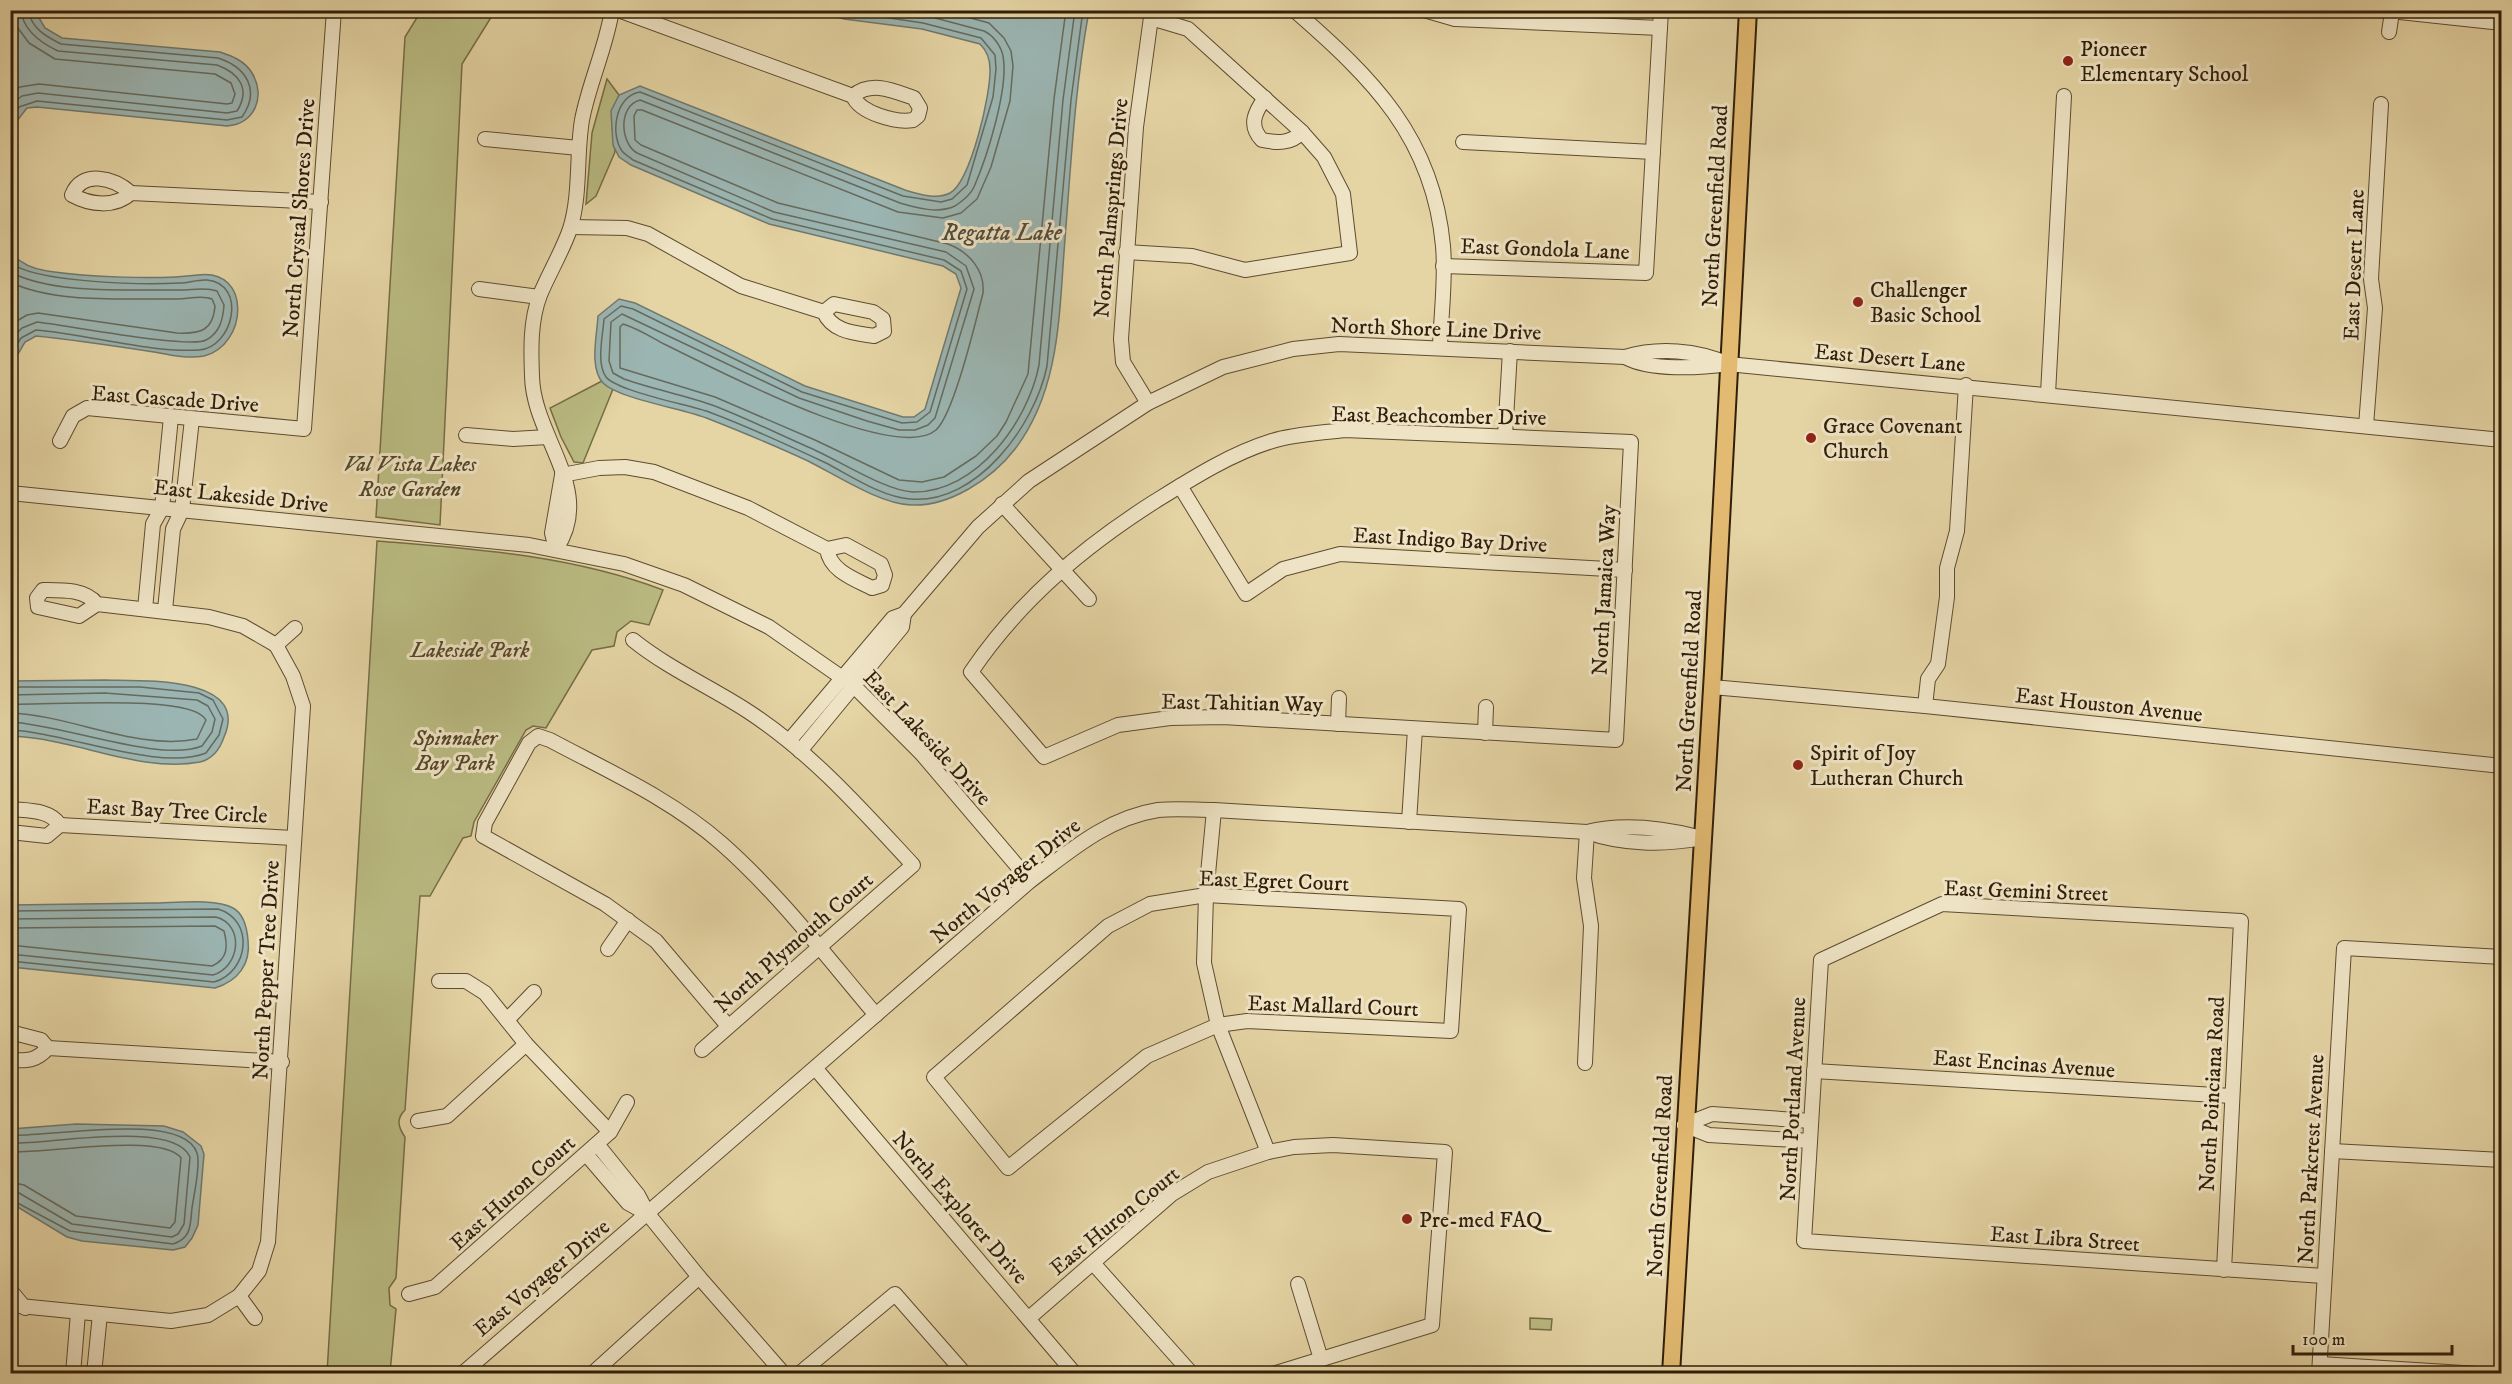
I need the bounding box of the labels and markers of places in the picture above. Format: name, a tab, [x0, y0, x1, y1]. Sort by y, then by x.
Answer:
place label: Pioneer Elementary School	[2080, 36, 2249, 88]
marker: Pioneer Elementary School	[2061, 54, 2075, 68]
place label: Challenger Basic School	[1870, 277, 1981, 329]
marker: Challenger Basic School	[1851, 295, 1865, 309]
place label: Grace Covenant Church	[1823, 413, 1963, 465]
marker: Grace Covenant Church	[1804, 431, 1818, 445]
place label: Spirit of Joy Lutheran Church	[1810, 740, 1964, 792]
marker: Spirit of Joy Lutheran Church	[1791, 758, 1805, 772]
place label: Pre-med FAQ	[1419, 1207, 1552, 1234]
marker: Pre-med FAQ	[1400, 1212, 1414, 1226]

